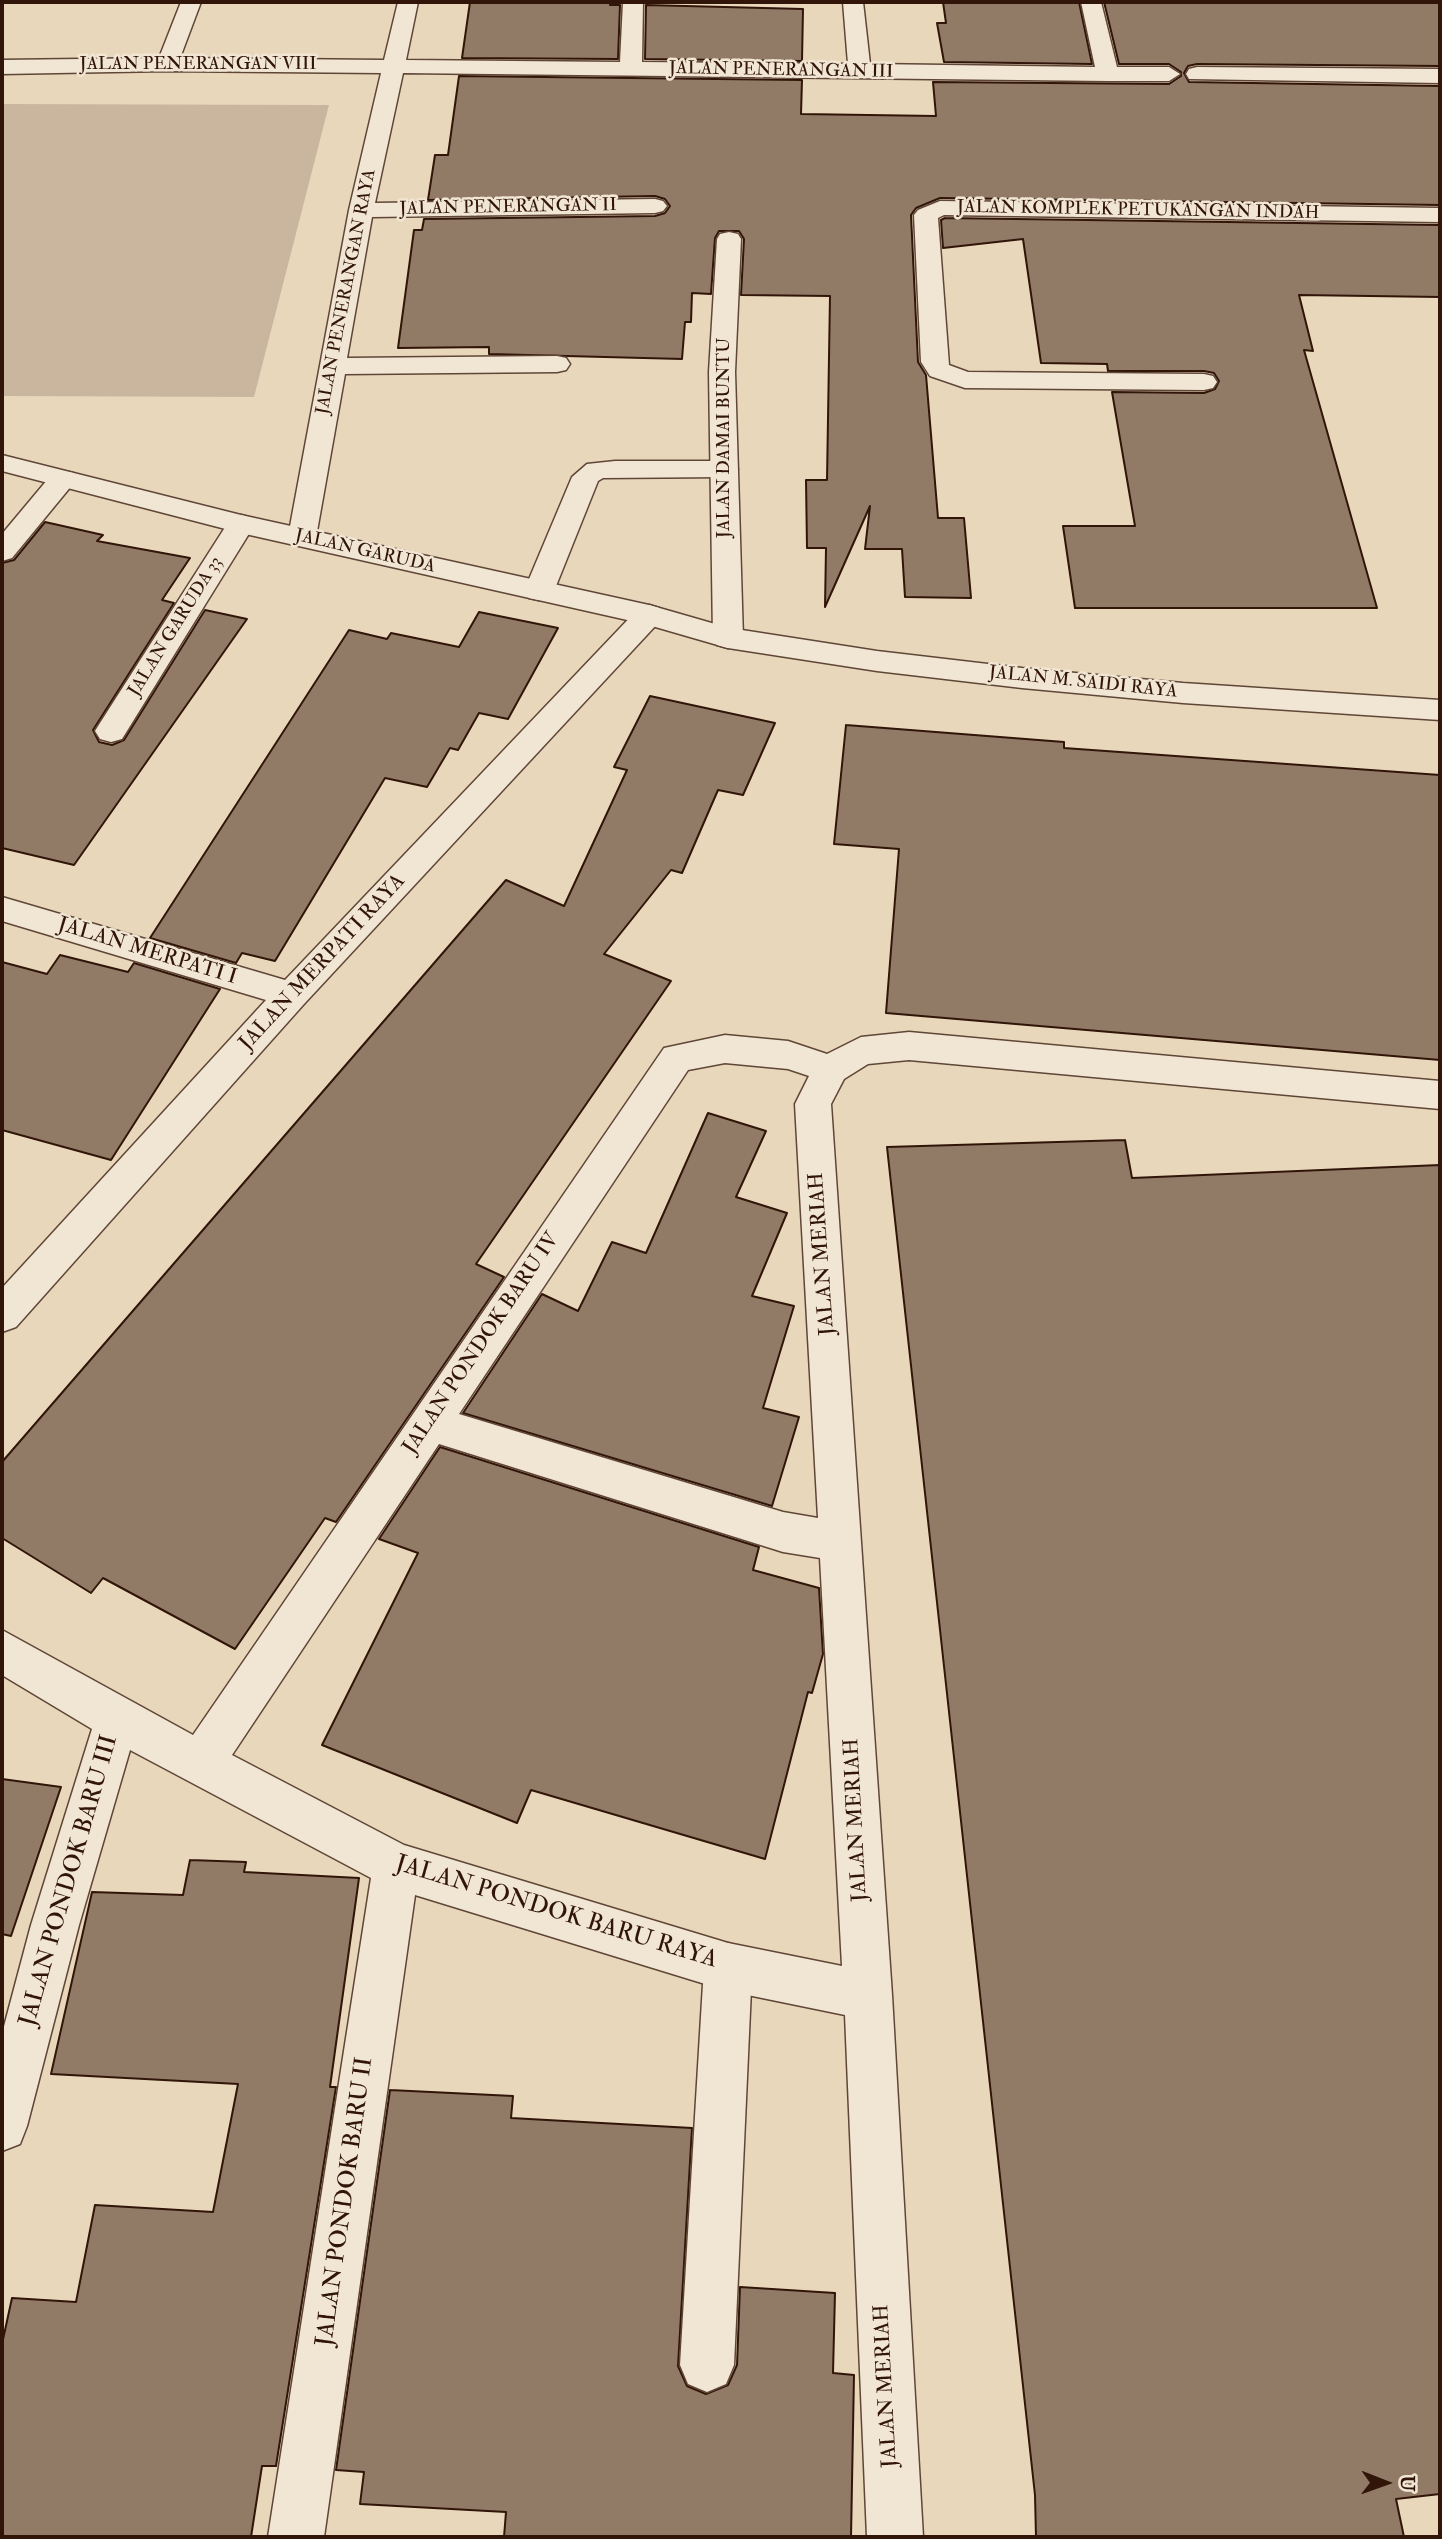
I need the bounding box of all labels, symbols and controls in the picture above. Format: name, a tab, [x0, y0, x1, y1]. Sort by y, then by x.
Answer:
street label: JALAN PENERANGAN VIII	[79, 54, 317, 76]
street label: JALAN PENERANGAN III	[669, 58, 893, 84]
street label: JALAN PENERANGAN RAYA	[313, 167, 381, 417]
street label: JALAN PENERANGAN II	[399, 195, 617, 221]
street label: JALAN KOMPLEK PETUKANGAN INDAH	[957, 197, 1319, 225]
street label: JALAN DAMAI BUNTU	[714, 338, 736, 538]
street label: JALAN GARUDA	[293, 525, 437, 579]
street label: JALAN GARUDA 33	[124, 553, 228, 701]
street label: JALAN M. SAIDI RAYA	[988, 662, 1178, 704]
street label: JALAN MERPATI RAYA	[235, 870, 411, 1056]
street label: JALAN MERPATI I	[54, 913, 240, 991]
street label: JALAN MERIAH	[805, 1172, 841, 1336]
street label: JALAN PONDOK BARU IV	[398, 1228, 566, 1460]
street label: JALAN PONDOK BARU III	[15, 1732, 125, 2030]
street label: JALAN MERIAH	[840, 1738, 874, 1902]
street label: JALAN PONDOK BARU RAYA	[391, 1850, 721, 1976]
street label: JALAN PONDOK BARU II	[311, 2055, 381, 2349]
street label: JALAN MERIAH	[870, 2304, 904, 2468]
north arrow	[1351, 2448, 1421, 2518]
text: U	[1395, 2475, 1419, 2492]

